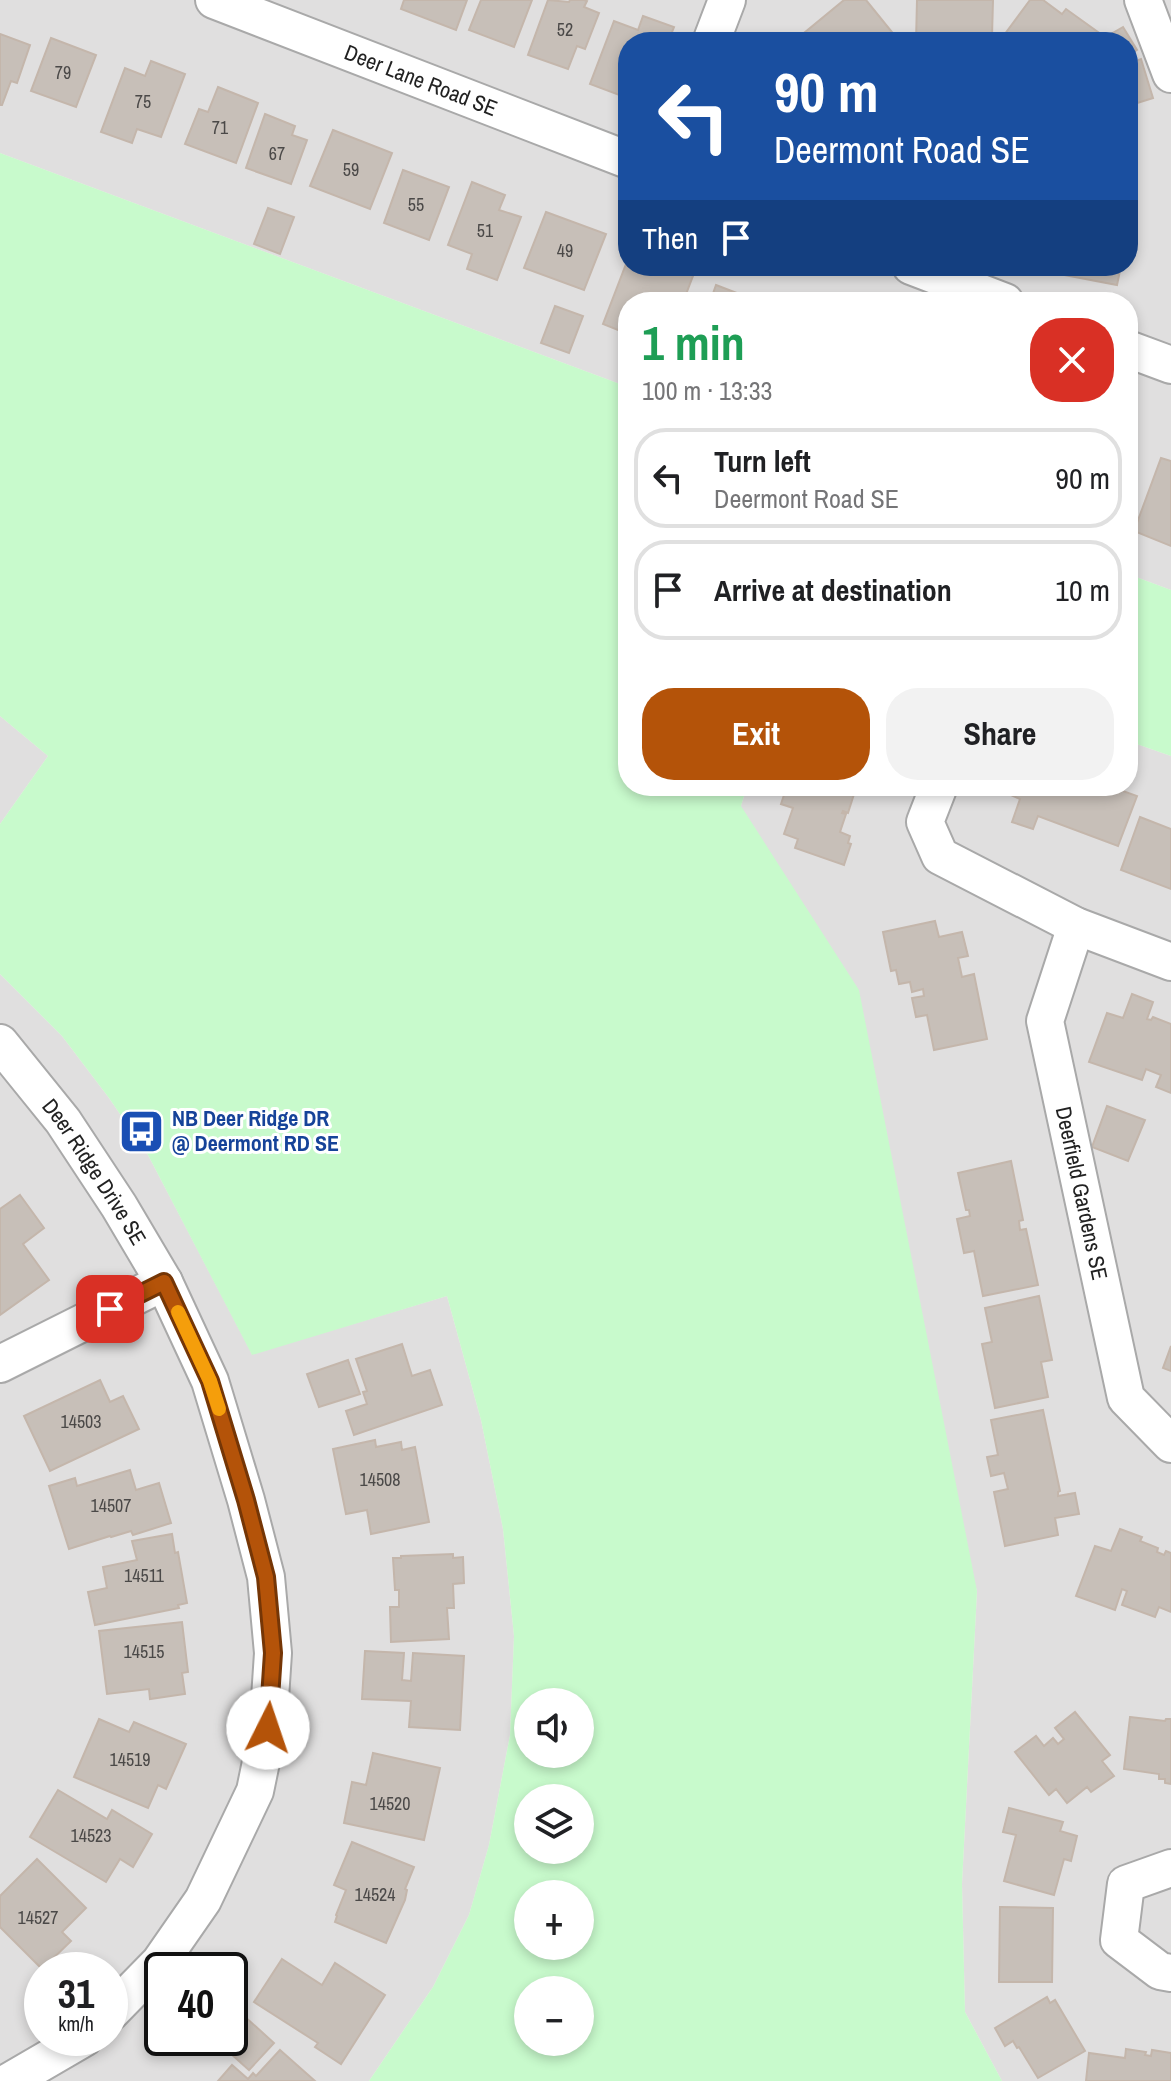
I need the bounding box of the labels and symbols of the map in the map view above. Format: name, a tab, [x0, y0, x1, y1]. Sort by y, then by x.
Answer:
house number: 52	[557, 17, 573, 42]
street label: Deer Lane Road SE	[340, 37, 502, 123]
house number: 79	[55, 60, 71, 85]
house number: 75	[135, 89, 151, 114]
house number: 71	[212, 115, 229, 140]
house number: 67	[269, 141, 285, 166]
house number: 59	[343, 157, 359, 182]
house number: 55	[408, 192, 424, 217]
house number: 51	[477, 218, 494, 243]
house number: 49	[557, 238, 573, 263]
street label: Deer Ridge Drive SE	[36, 1092, 154, 1250]
place label: NB Deer Ridge DR @ Deermont RD SE	[172, 1103, 339, 1158]
street label: Deerfield Gardens SE	[1049, 1104, 1115, 1283]
bus stop icon: NB Deer Ridge DR @ Deermont RD SE	[117, 1107, 165, 1155]
pin	[76, 1275, 144, 1343]
house number: 14503	[60, 1409, 102, 1434]
house number: 14508	[359, 1467, 401, 1492]
house number: 14507	[90, 1493, 132, 1518]
house number: 14511	[124, 1563, 165, 1588]
house number: 14515	[123, 1639, 165, 1664]
position arrow	[226, 1686, 310, 1770]
house number: 14519	[109, 1747, 151, 1772]
house number: 14520	[369, 1791, 411, 1816]
house number: 14523	[70, 1823, 112, 1848]
house number: 14524	[354, 1882, 396, 1907]
house number: 14527	[17, 1905, 59, 1930]
speed limit sign: 40	[144, 1952, 248, 2056]

